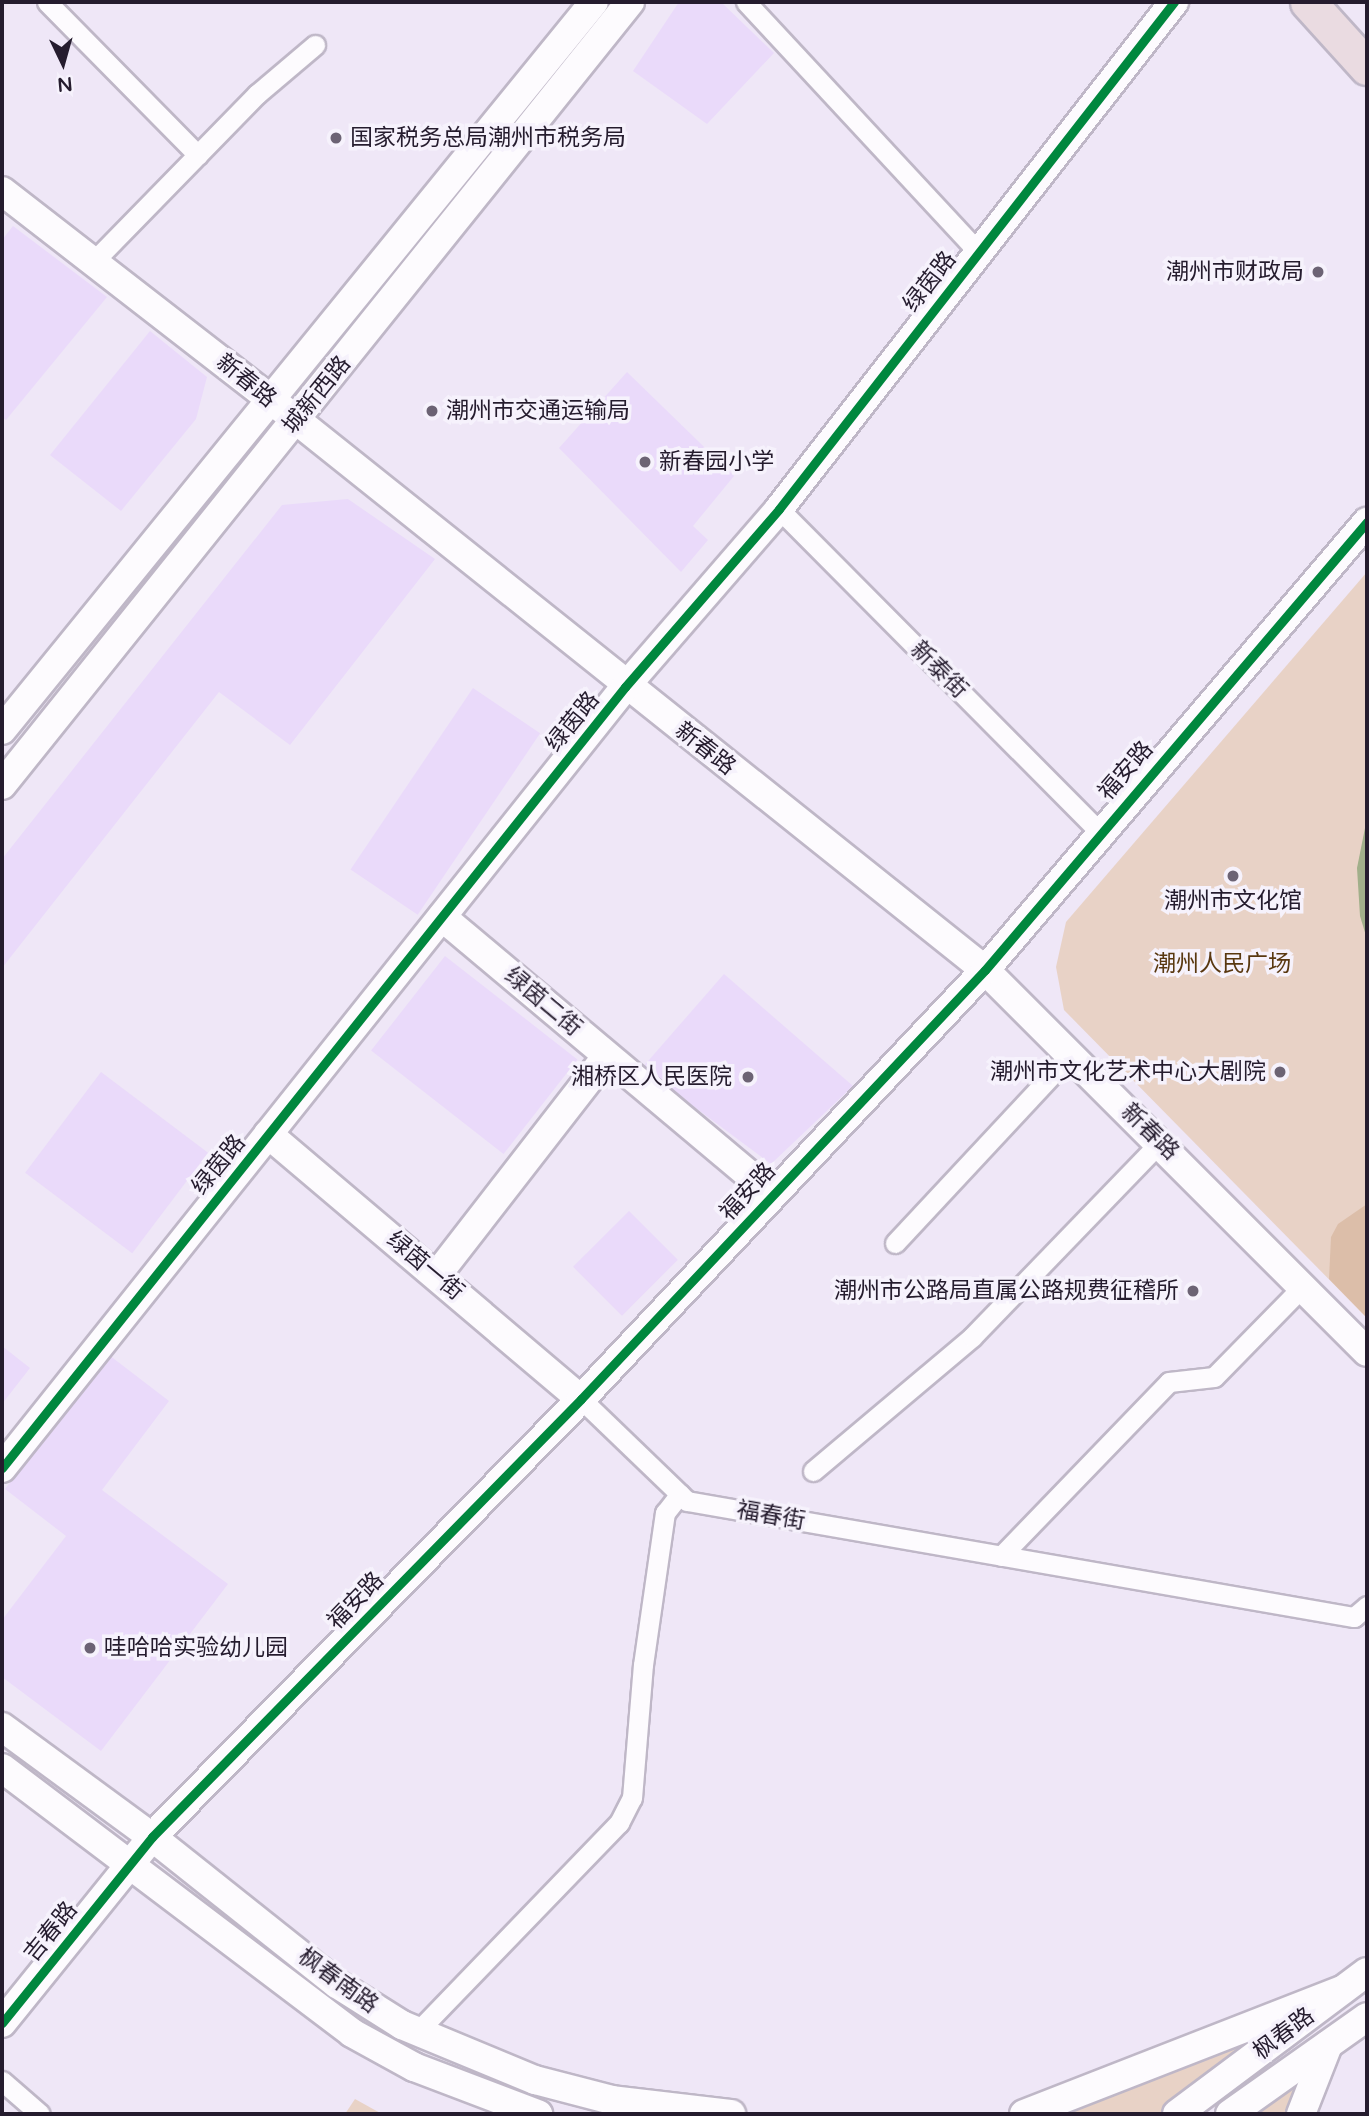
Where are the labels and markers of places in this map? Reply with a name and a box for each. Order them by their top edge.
place label: 国家税务总局潮州市税务局 [350,124,626,152]
marker: 国家税务总局潮州市税务局 [328,130,344,146]
place label: 潮州市财政局 [1166,258,1304,286]
marker: 潮州市财政局 [1310,264,1326,280]
place label: 潮州市交通运输局 [446,397,630,425]
marker: 潮州市交通运输局 [424,403,440,419]
place label: 新春园小学 [659,448,774,476]
marker: 新春园小学 [637,454,653,470]
marker: 潮州市文化馆 [1225,868,1241,884]
place label: 潮州市文化馆 [1164,887,1302,915]
place label: 潮州市文化艺术中心大剧院 [990,1058,1266,1086]
place label: 湘桥区人民医院 [571,1063,732,1091]
marker: 潮州市文化艺术中心大剧院 [1272,1064,1288,1080]
marker: 湘桥区人民医院 [738,1067,758,1087]
place label: 潮州市公路局直属公路规费征稽所 [834,1277,1179,1305]
marker: 潮州市公路局直属公路规费征稽所 [1185,1283,1201,1299]
place label: 哇哈哈实验幼儿园 [104,1634,288,1662]
marker: 哇哈哈实验幼儿园 [82,1640,98,1656]

